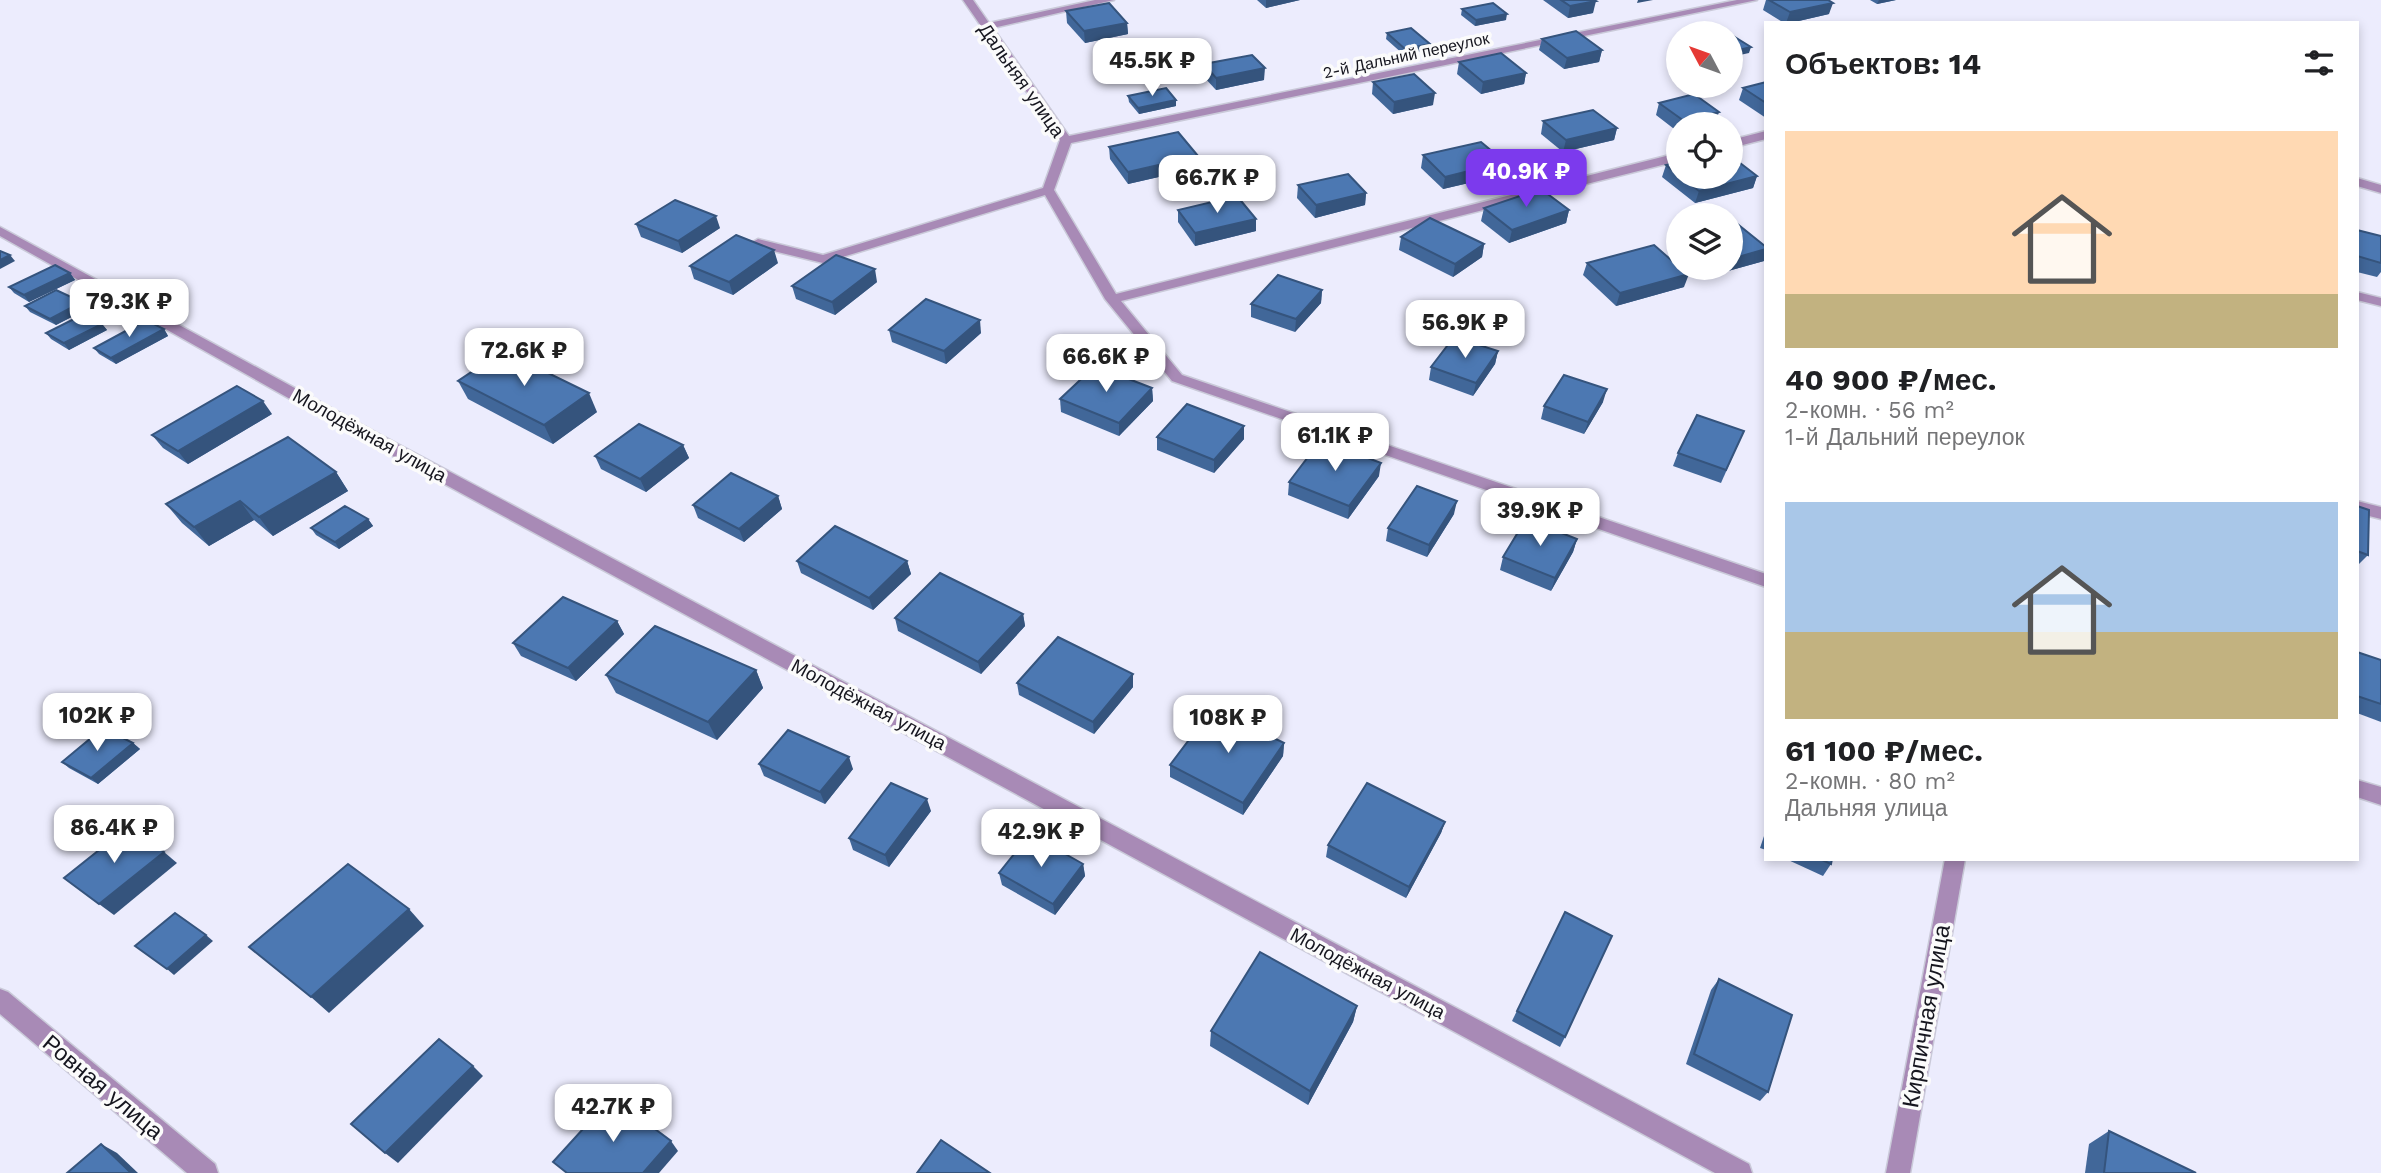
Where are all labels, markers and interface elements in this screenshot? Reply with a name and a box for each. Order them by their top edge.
street label: Дальняя улица [974,19,1070,142]
north arrow [1666,21,1743,98]
map controls [1666,21,1743,280]
street label: 2-й Дальний переулок [1321,28,1492,82]
pin: 45.5K ₽ [1087,38,1217,98]
icon: filters [2300,44,2338,82]
text: Объектов: 14 [1785,46,1981,81]
text: 45.5K ₽ [1109,47,1195,74]
button: locate [1666,112,1743,189]
pin: 40.9K ₽ [1461,150,1591,209]
pin: 66.7K ₽ [1152,156,1282,215]
text: 40.9K ₽ [1482,158,1570,185]
text: 66.7K ₽ [1175,164,1259,191]
icon: home [1999,176,2125,302]
button: layers [1666,203,1743,280]
pin: 79.3K ₽ [64,280,194,339]
text: 79.3K ₽ [86,288,172,315]
pin: 56.9K ₽ [1400,300,1530,360]
text: 56.9K ₽ [1422,309,1508,336]
pin: 72.6K ₽ [459,328,589,388]
pin: 66.6K ₽ [1041,334,1171,394]
text: 72.6K ₽ [481,337,567,364]
text: 66.6K ₽ [1062,343,1150,370]
text: 40 900 ₽/мес. [1785,362,1997,397]
street label: Молодёжная улица [289,384,451,487]
text: 2-комн. · 56 m² [1785,397,1954,424]
pin: 61.1K ₽ [1270,414,1400,473]
text: 61.1K ₽ [1297,422,1373,449]
text: 1-й Дальний переулок [1785,424,2025,451]
pin: 39.9K ₽ [1475,489,1605,548]
text: 39.9K ₽ [1497,497,1583,524]
icon: home [1999,547,2125,673]
street label: Молодёжная улица [787,654,951,755]
pin: 102K ₽ [40,694,154,753]
pin: 108K ₽ [1171,696,1285,755]
text: 102K ₽ [59,702,135,729]
text: 108K ₽ [1189,704,1267,731]
text: 61 100 ₽/мес. [1785,733,1983,768]
text: 2-комн. · 80 m² [1785,768,1955,795]
text: Дальняя улица [1785,795,1947,822]
pin: 86.4K ₽ [49,806,179,865]
pin: 42.9K ₽ [976,810,1106,869]
text: 86.4K ₽ [70,814,158,841]
text: 42.9K ₽ [997,818,1085,845]
street label: Кирпичная улица [1897,922,1956,1110]
street label: Молодёжная улица [1286,923,1450,1024]
street label: Ровная улица [37,1029,168,1146]
pin: 42.7K ₽ [548,1084,678,1144]
text: 42.7K ₽ [571,1093,655,1120]

